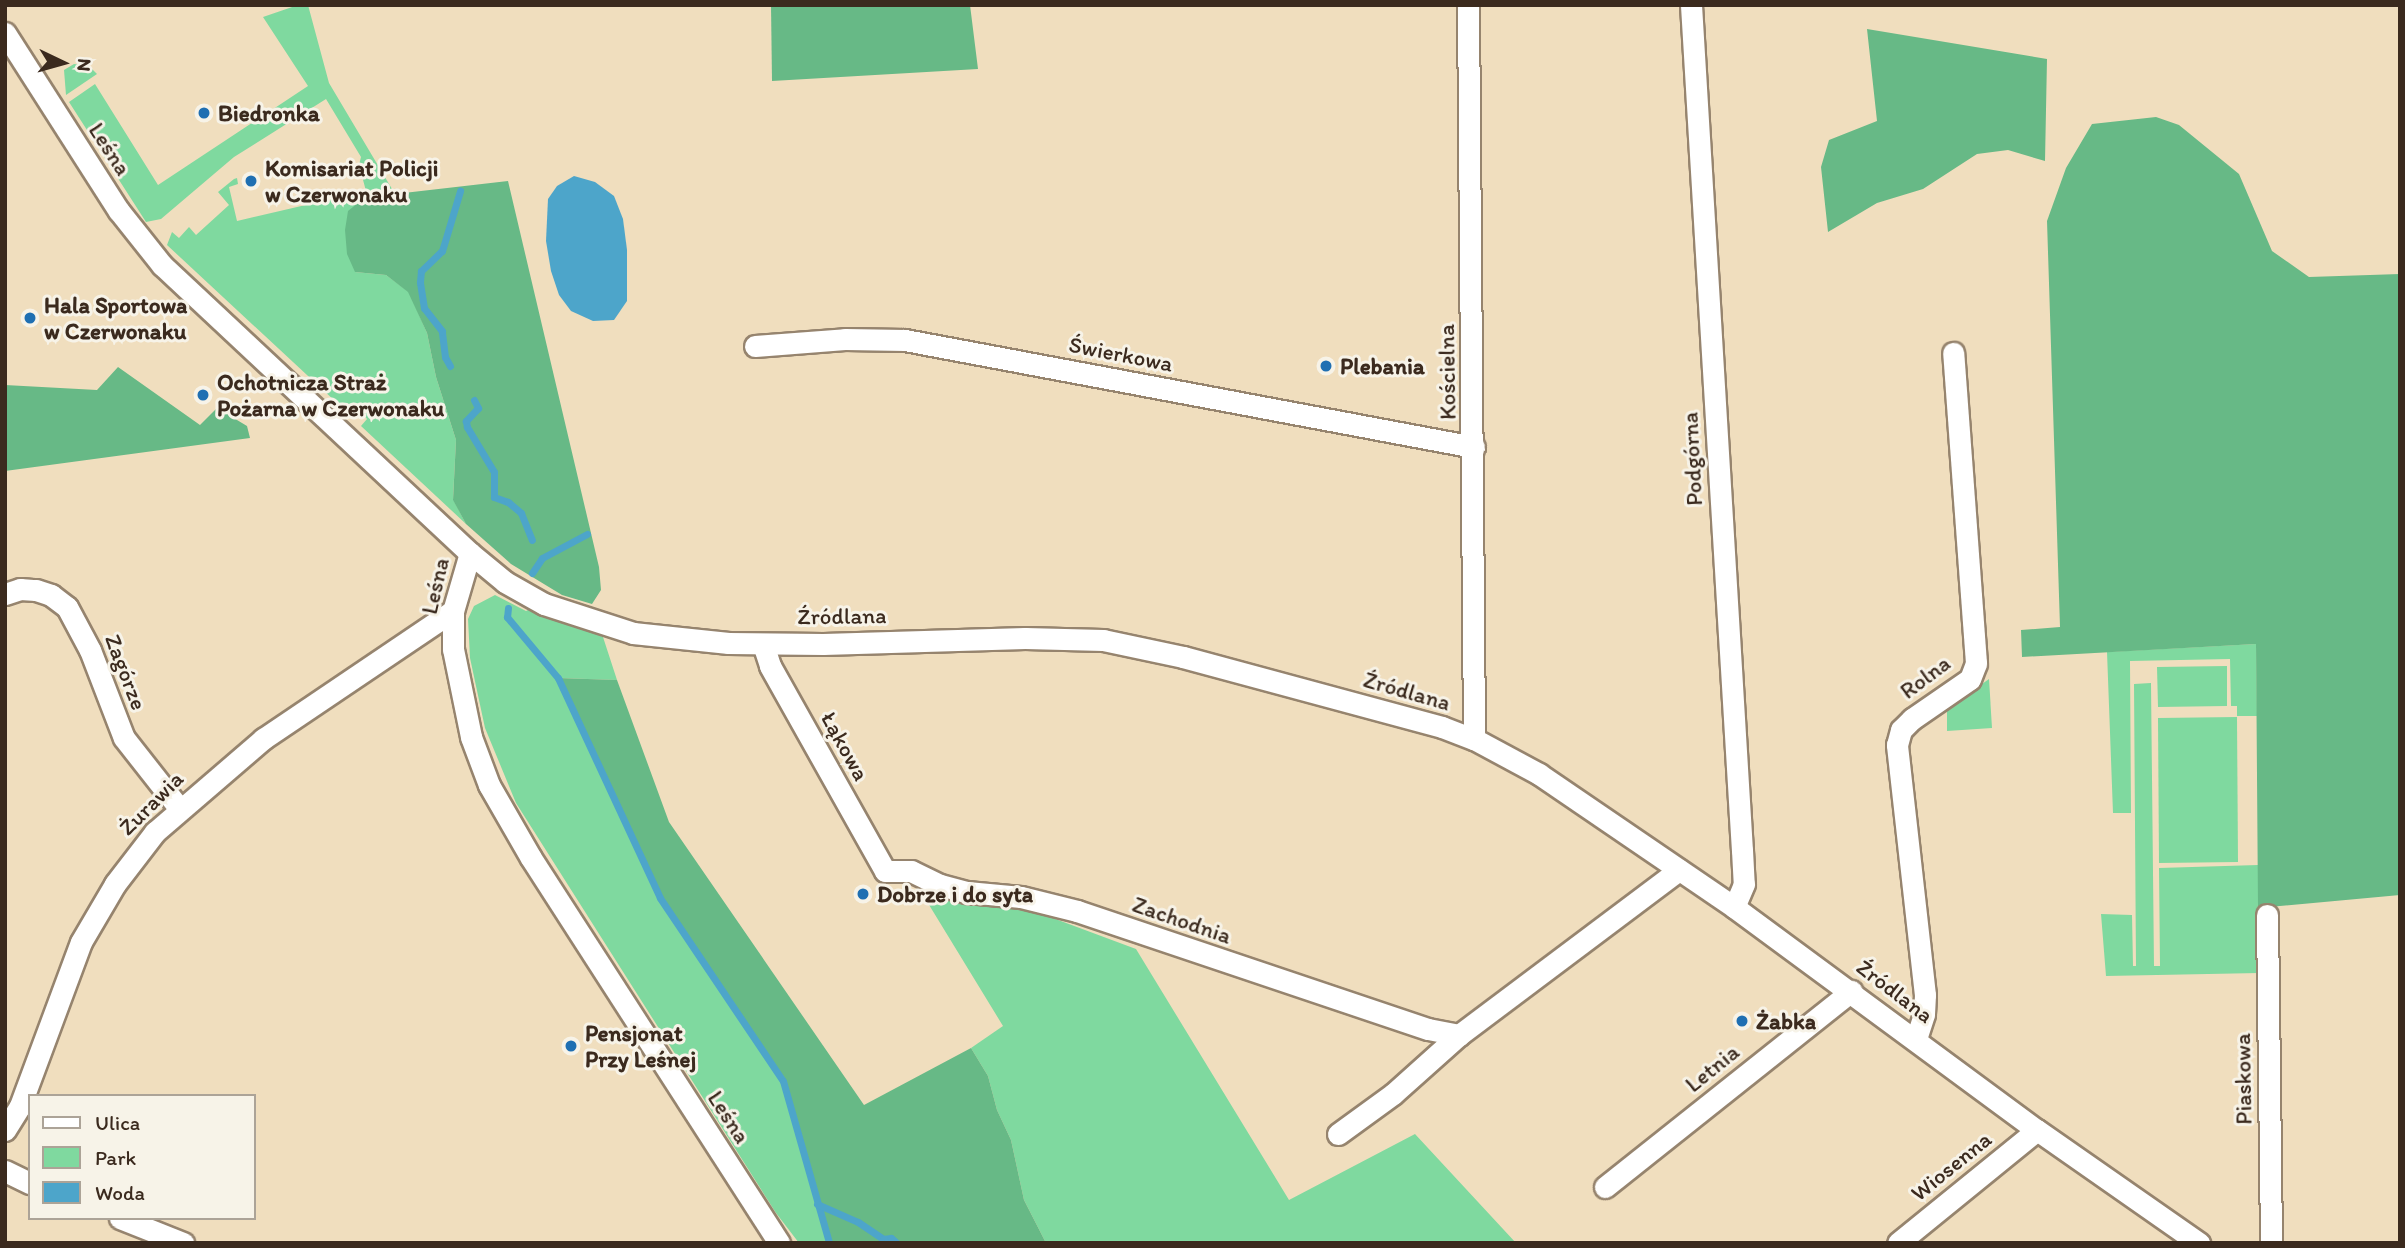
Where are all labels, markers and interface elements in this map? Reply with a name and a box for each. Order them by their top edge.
north arrow [28,28,98,98]
text: N [72,57,96,72]
place label: Biedronka [218,99,320,127]
marker: Biedronka [196,105,212,121]
street label: Leśna [83,118,137,180]
place label: Komisariat Policji w Czerwonaku [265,154,437,208]
marker: Komisariat Policji w Czerwonaku [243,173,259,189]
place label: Hala Sportowa w Czerwonaku [44,291,188,345]
marker: Hala Sportowa w Czerwonaku [22,310,38,326]
street label: Kościelna [1432,324,1462,420]
street label: Świerkowa [1067,330,1175,378]
place label: Plebania [1340,352,1425,380]
marker: Plebania [1318,358,1334,374]
place label: Ochotnicza Straż Pożarna w Czerwonaku [217,368,444,422]
marker: Ochotnicza Straż Pożarna w Czerwonaku [195,387,211,403]
street label: Podgórna [1676,411,1708,507]
street label: Leśna [415,555,455,617]
street label: Źródlana [797,601,887,631]
street label: Zagórze [99,630,153,714]
street label: Rolna [1894,649,1956,705]
street label: Źródlana [1360,665,1454,717]
street label: Łąkowa [815,707,875,785]
street label: Żurawia [113,765,189,841]
place label: Dobrze i do syta [877,880,1034,908]
marker: Dobrze i do syta [855,886,871,902]
street label: Zachodnia [1129,890,1235,950]
street label: Źródlana [1851,953,1939,1029]
place label: Żabka [1756,1007,1816,1035]
marker: Żabka [1734,1013,1750,1029]
place label: Pensjonat Przy Leśnej [585,1019,696,1073]
street label: Piaskowa [2228,1033,2258,1125]
marker: Pensjonat Przy Leśnej [563,1038,579,1054]
street label: Letnia [1679,1038,1745,1098]
street label: Leśna [702,1086,756,1148]
legend [28,1094,256,1220]
text: Ulica [95,1110,140,1135]
street label: Wiosenna [1905,1125,1997,1207]
text: Park [95,1145,136,1170]
text: Woda [95,1180,145,1205]

